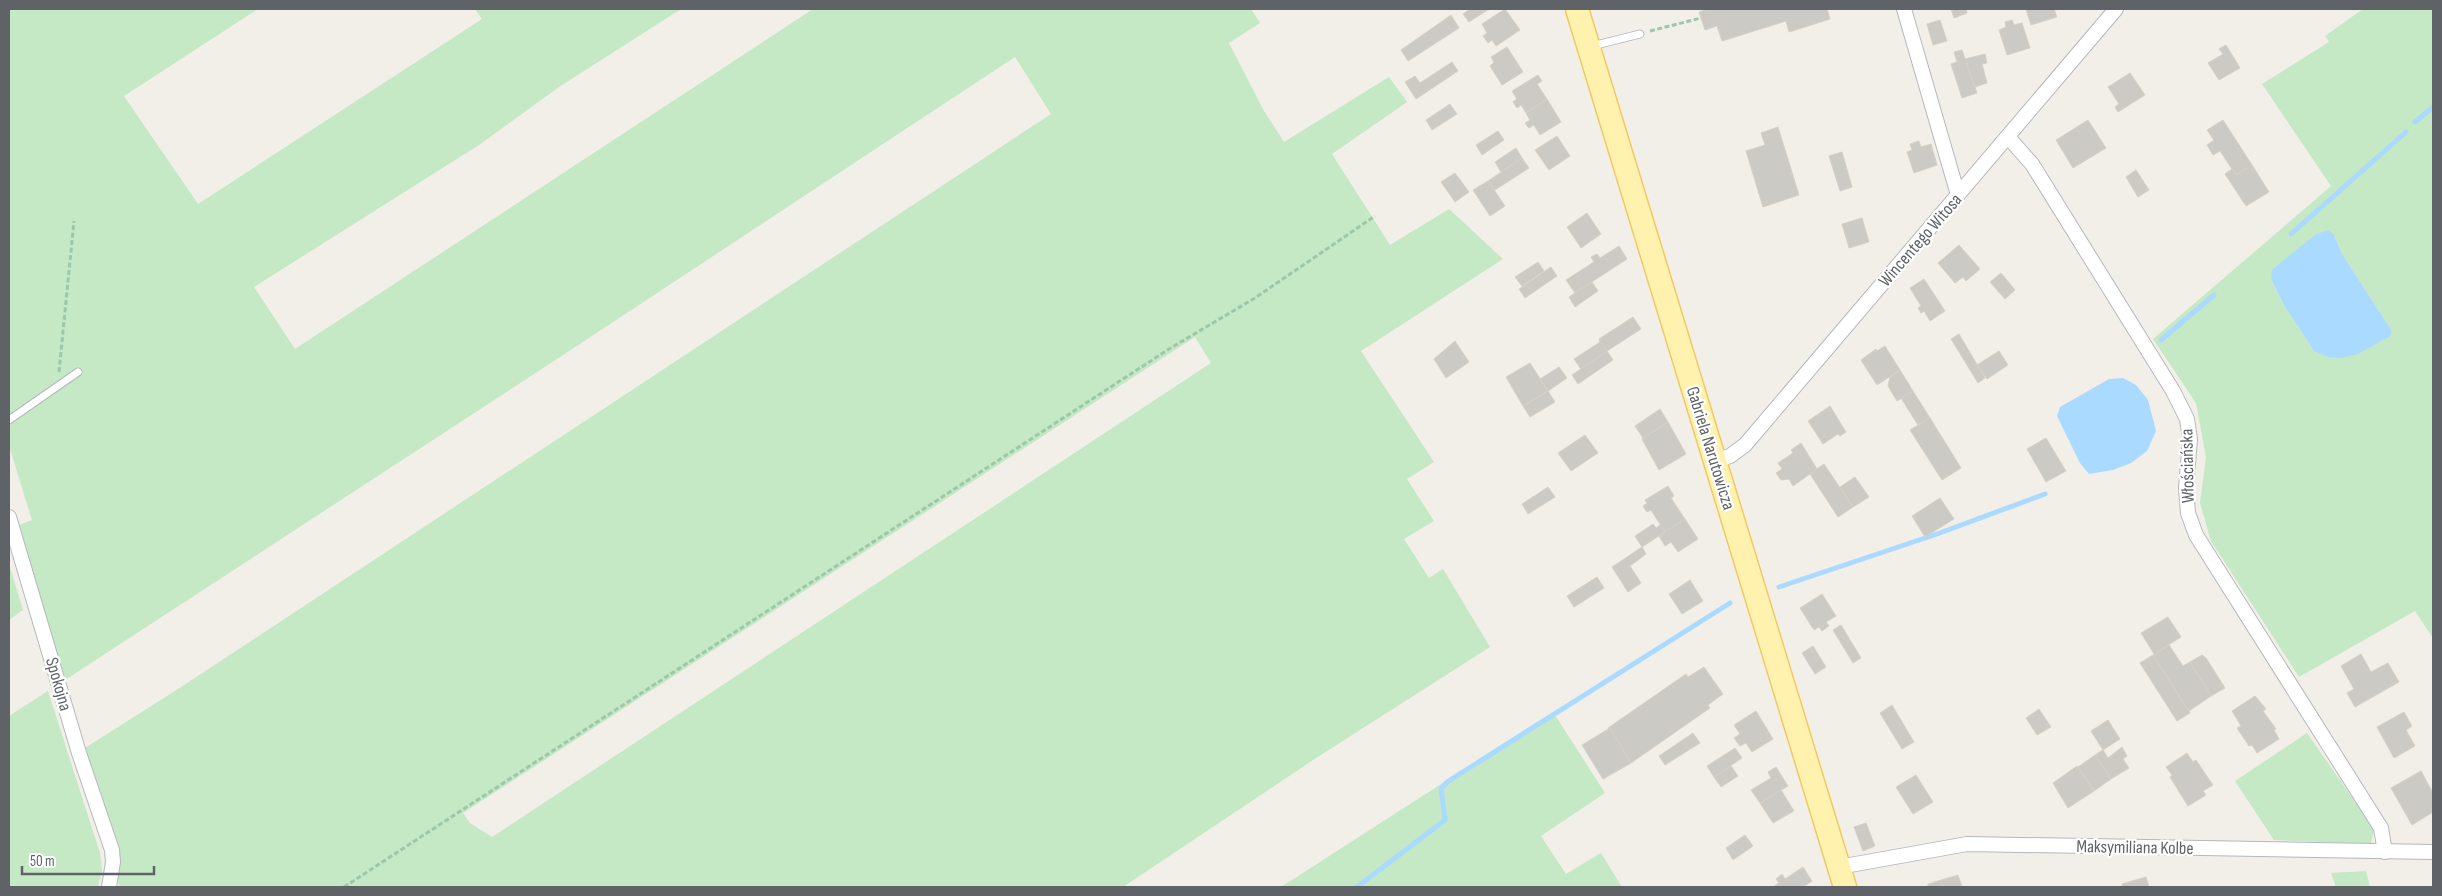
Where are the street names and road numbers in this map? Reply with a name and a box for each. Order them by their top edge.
street label: Wincentego Witosa [1874,190,1966,291]
street label: Gabriela Narutowicza [1682,384,1739,512]
street label: Włościańska [2176,429,2199,503]
street label: Spokojna [41,655,76,713]
street label: Maksymiliana Kolbe [2076,836,2194,859]

